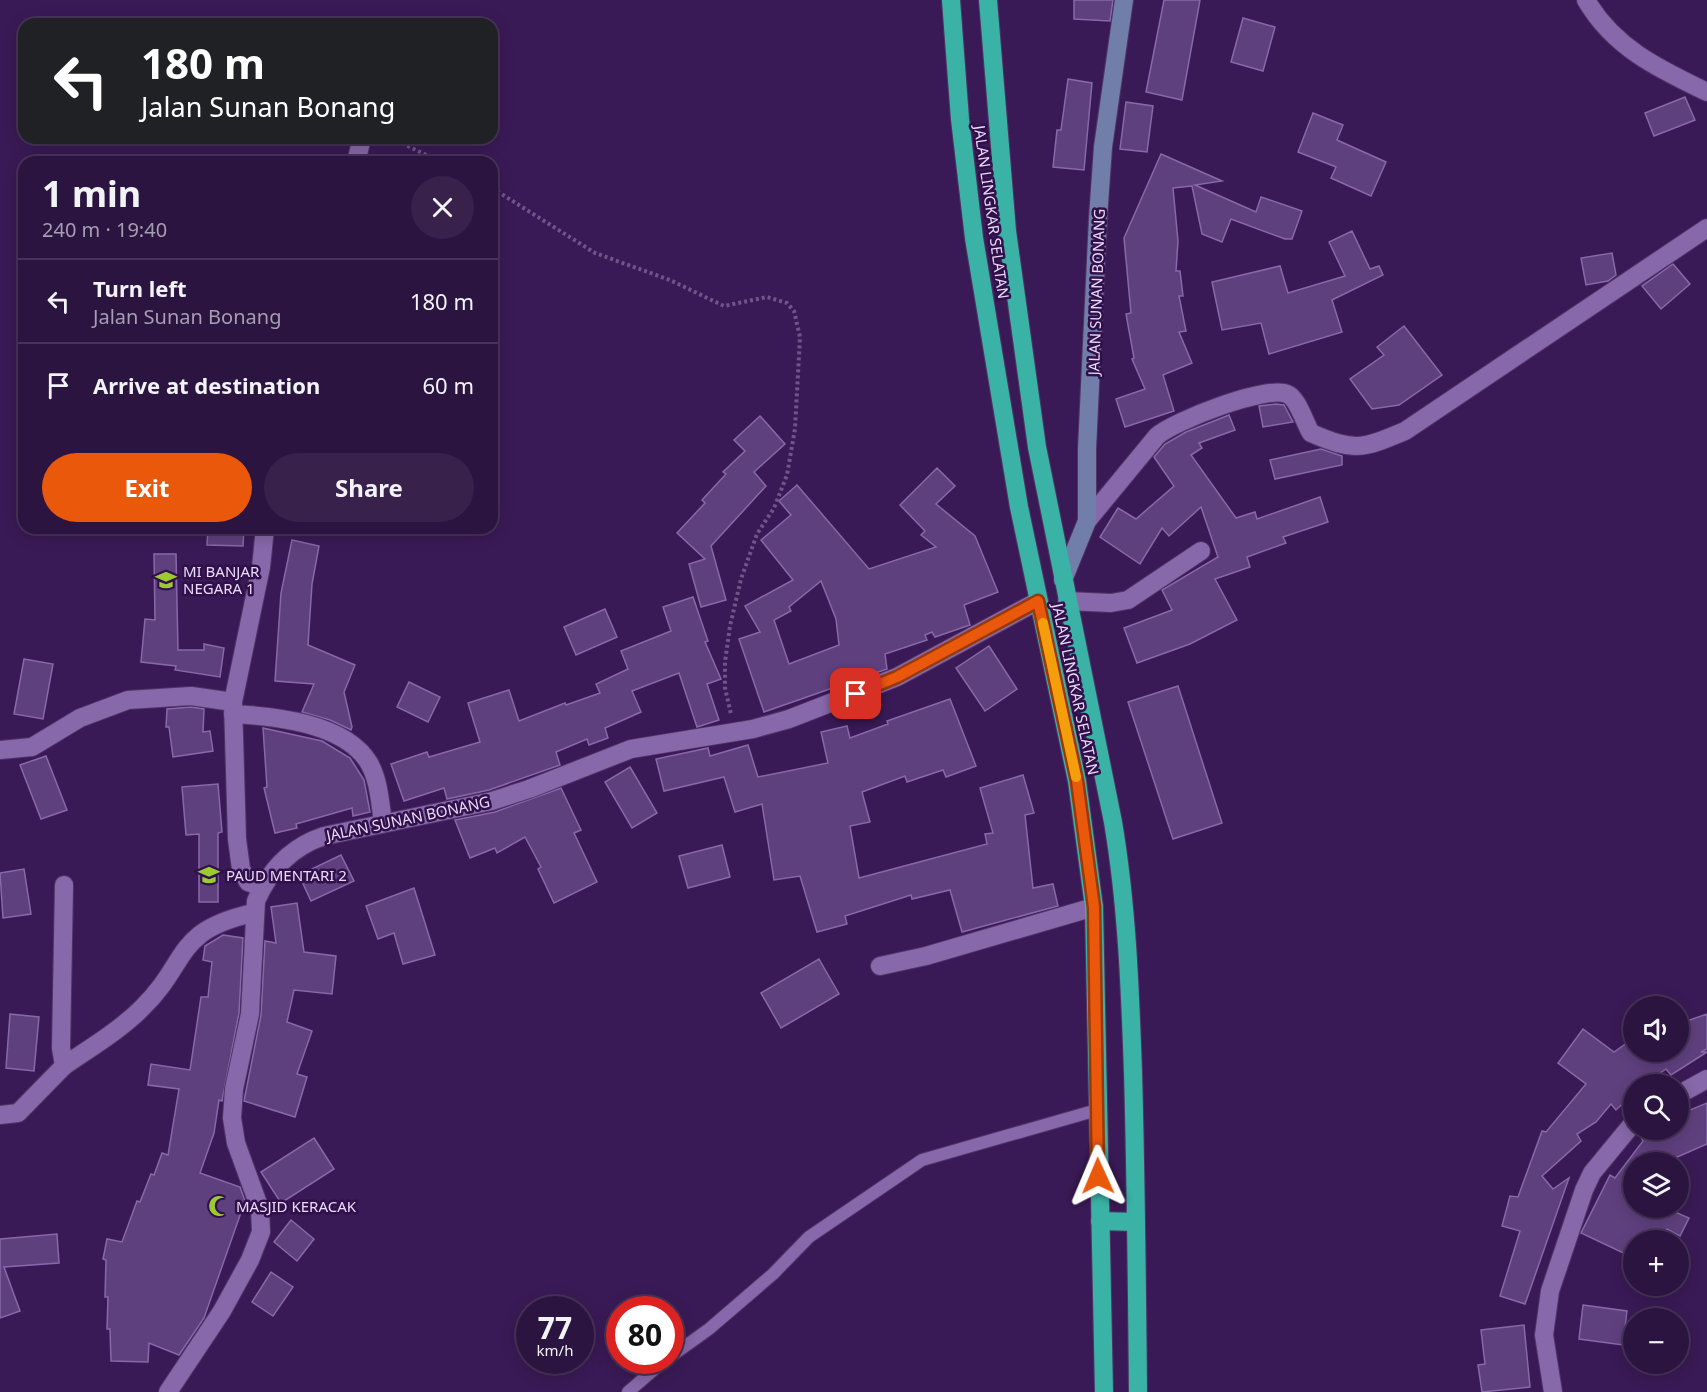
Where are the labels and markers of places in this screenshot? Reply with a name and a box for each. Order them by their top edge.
place label: MI BANJAR NEGARA 1 [183,561,260,598]
school or university icon: MI BANJAR NEGARA 1 [154,568,178,592]
pin [830,668,881,719]
school or university icon: PAUD MENTARI 2 [197,863,221,887]
place label: PAUD MENTARI 2 [226,865,347,885]
mosque icon: MASJID KERACAK [207,1194,231,1218]
place label: MASJID KERACAK [236,1196,357,1216]

